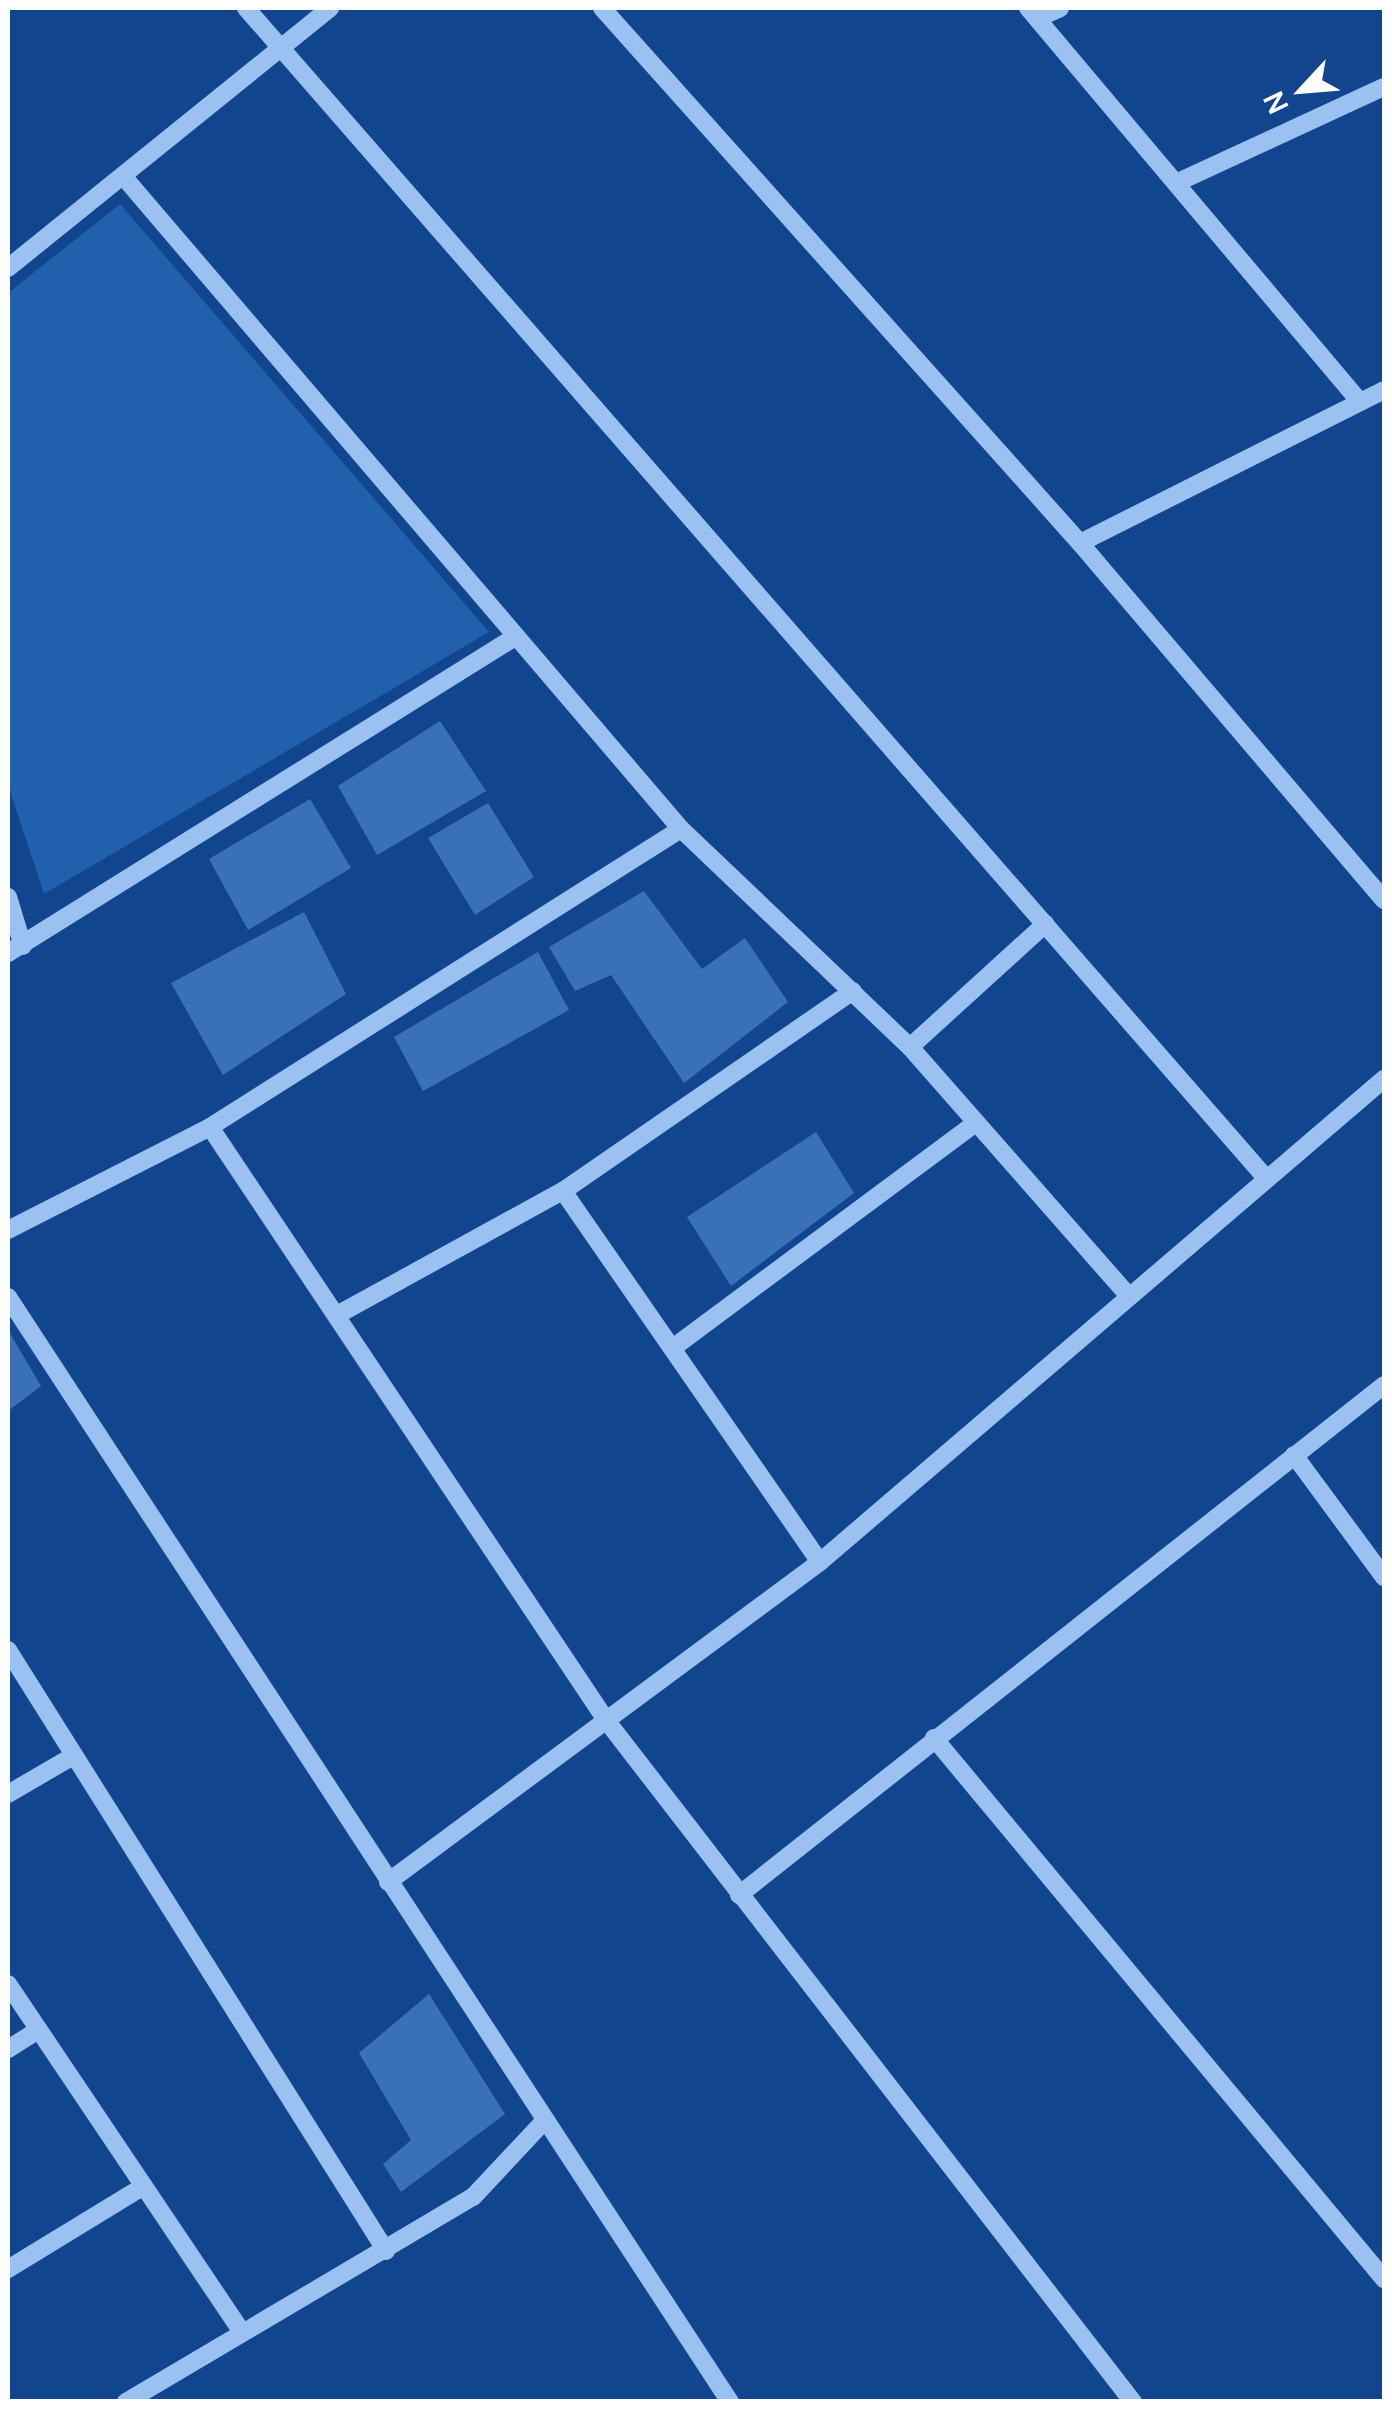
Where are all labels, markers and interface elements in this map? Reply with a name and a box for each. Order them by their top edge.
north arrow [1252,40,1352,140]
text: N [1254,86,1297,121]

